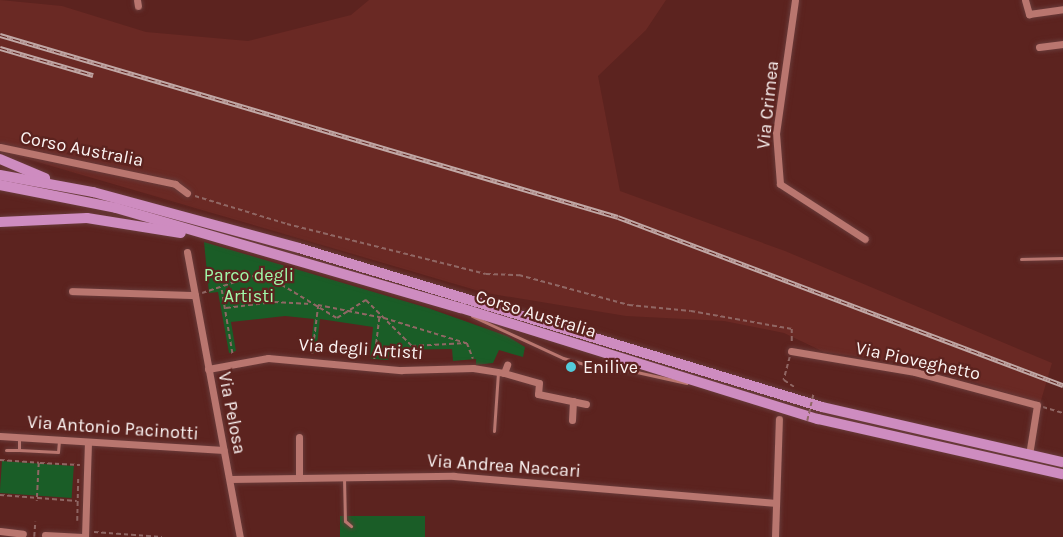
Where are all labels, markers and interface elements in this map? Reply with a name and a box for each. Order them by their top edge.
street label: Via Crimea [753,60,783,150]
street label: Corso Australia [19,126,145,172]
park label: Parco degli Artisti [204,265,294,308]
street label: Corso Australia [473,285,599,343]
street label: Via degli Artisti [298,334,424,364]
street label: Via Pioveghetto [854,337,982,385]
place label: Enilive [583,356,638,378]
marker: Enilive [564,360,578,374]
street label: Via Pelosa [213,370,251,456]
street label: Via Antonio Pacinotti [26,411,200,445]
street label: Via Andrea Naccari [426,450,582,482]

